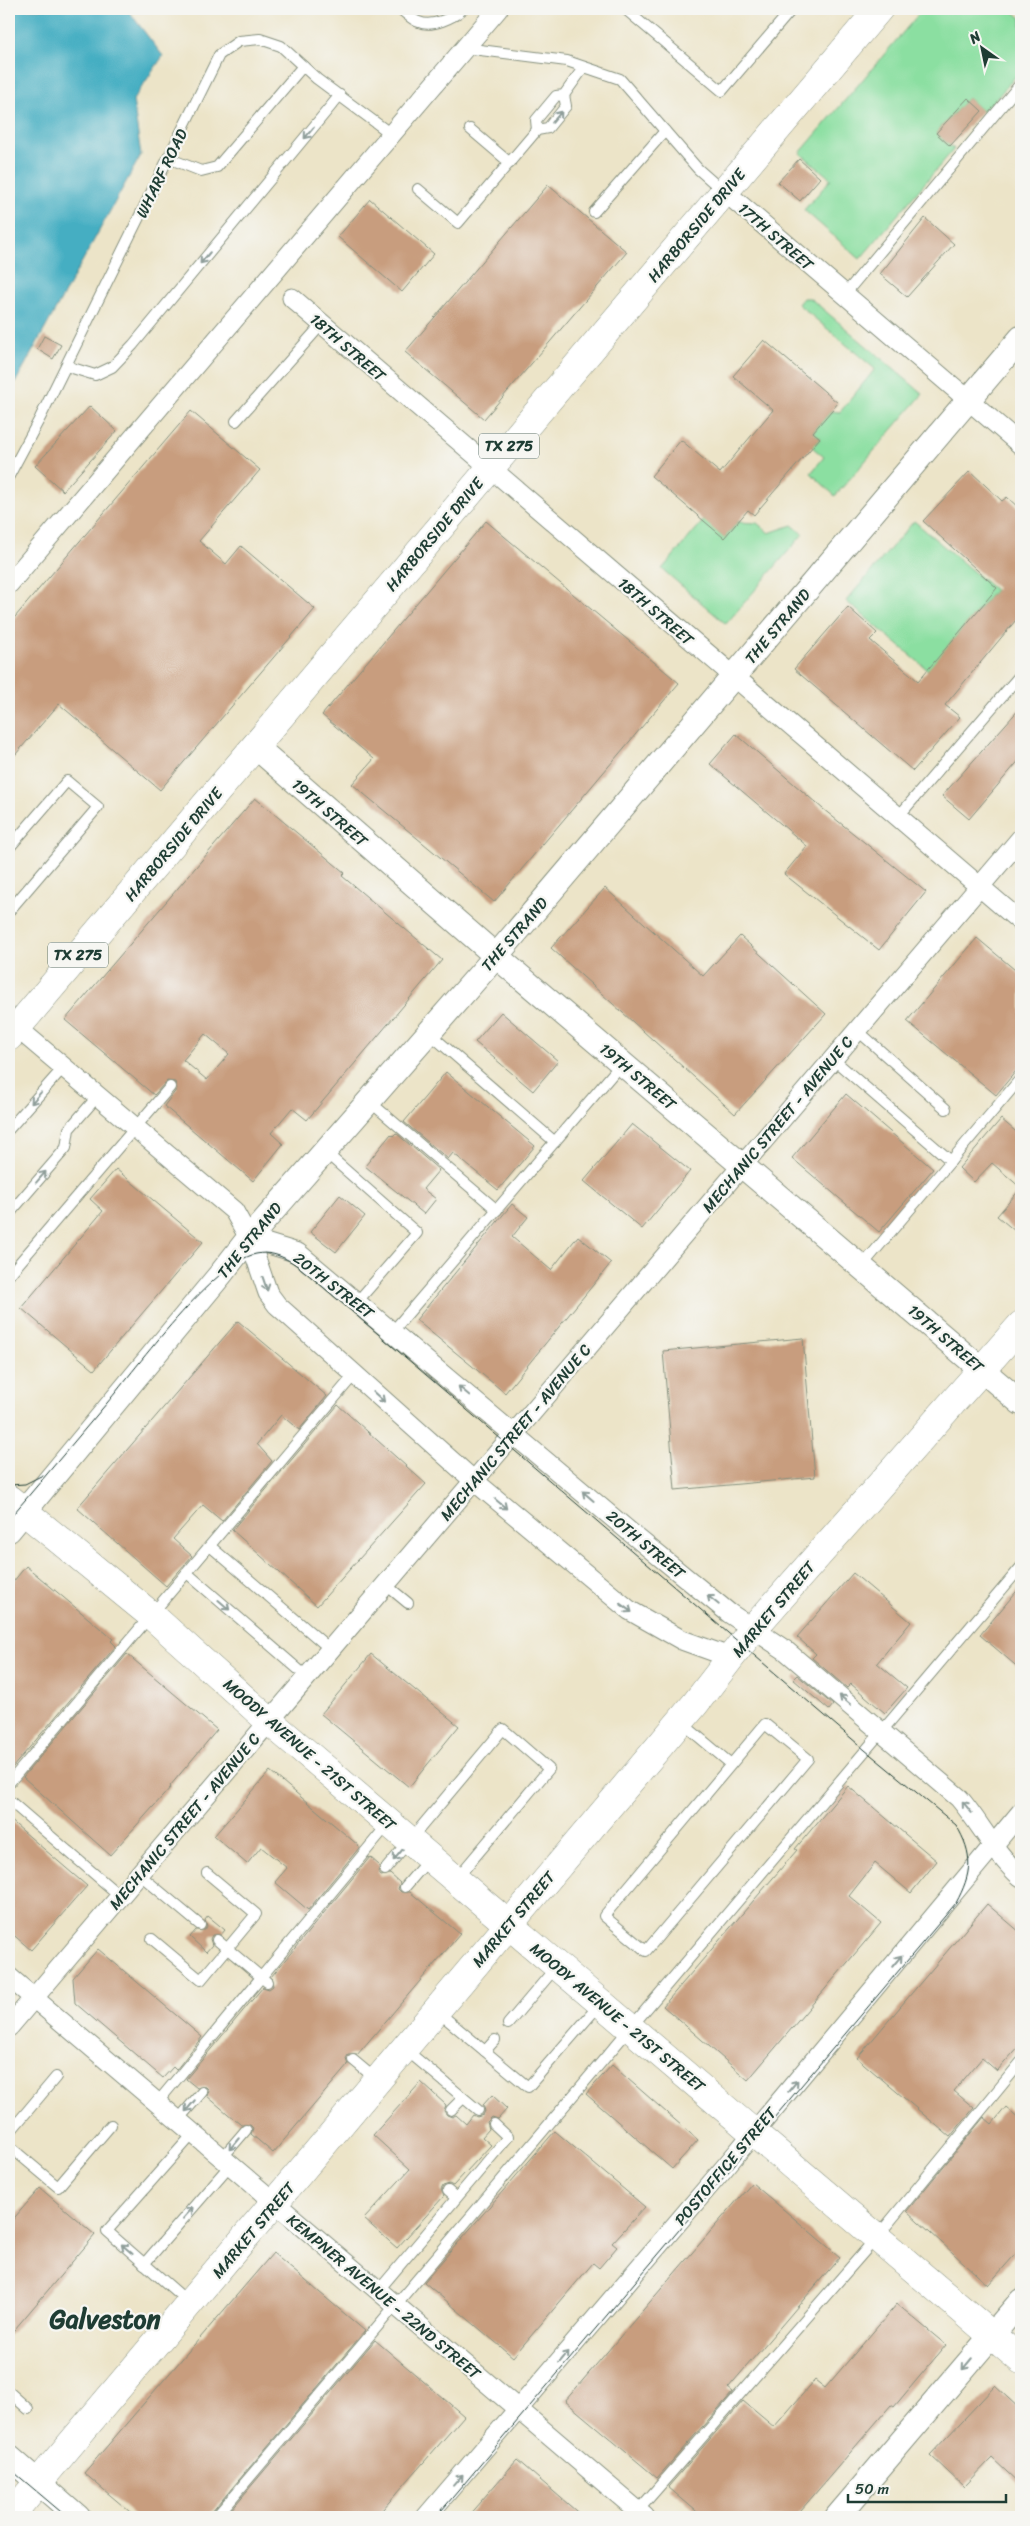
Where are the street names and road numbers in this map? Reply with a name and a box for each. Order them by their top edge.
street label: WHARF ROAD [127,123,196,223]
street label: HARBORSIDE DRIVE [640,161,754,289]
street label: 17TH STREET [731,195,821,279]
street label: 18TH STREET [303,306,393,390]
road number: TX 275 [479,434,539,458]
street label: HARBORSIDE DRIVE [378,470,492,598]
street label: 18TH STREET [611,570,701,654]
street label: THE STRAND [737,582,818,671]
street label: 19TH STREET [285,771,375,855]
street label: HARBORSIDE DRIVE [117,780,231,908]
street label: THE STRAND [473,890,556,978]
road number: TX 275 [48,942,108,968]
street label: MECHANIC STREET - AVENUE C [694,1029,861,1220]
street label: 19TH STREET [592,1035,684,1118]
street label: THE STRAND [209,1195,290,1285]
street label: 20TH STREET [287,1244,382,1327]
street label: 19TH STREET [901,1297,991,1381]
street label: MECHANIC STREET - AVENUE C [432,1337,599,1528]
street label: 20TH STREET [599,1502,693,1587]
street label: MARKET STREET [724,1553,824,1664]
street label: MOODY AVENUE - 21ST STREET [216,1671,404,1839]
street label: MECHANIC STREET - AVENUE C [101,1726,268,1917]
street label: MARKET STREET [464,1863,564,1974]
street label: MOODY AVENUE - 21ST STREET [523,1935,713,2101]
street label: POSTOFFICE STREET [667,2099,785,2232]
street label: MARKET STREET [204,2174,304,2285]
street label: KEMPNER AVENUE - 22ND STREET [280,2206,488,2387]

